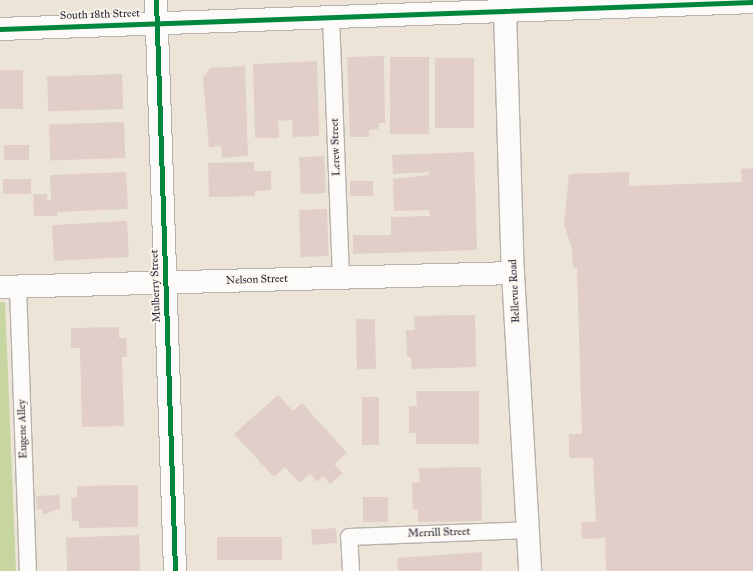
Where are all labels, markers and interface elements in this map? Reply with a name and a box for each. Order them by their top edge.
street label: South 18th Street [60,7,140,23]
street label: Lerew Street [328,118,344,176]
street label: Mulberry Street [148,249,164,323]
street label: Bellevue Road [507,259,523,323]
street label: Nelson Street [226,272,288,288]
street label: Eugene Alley [15,399,31,459]
street label: Merrill Street [407,525,471,541]

